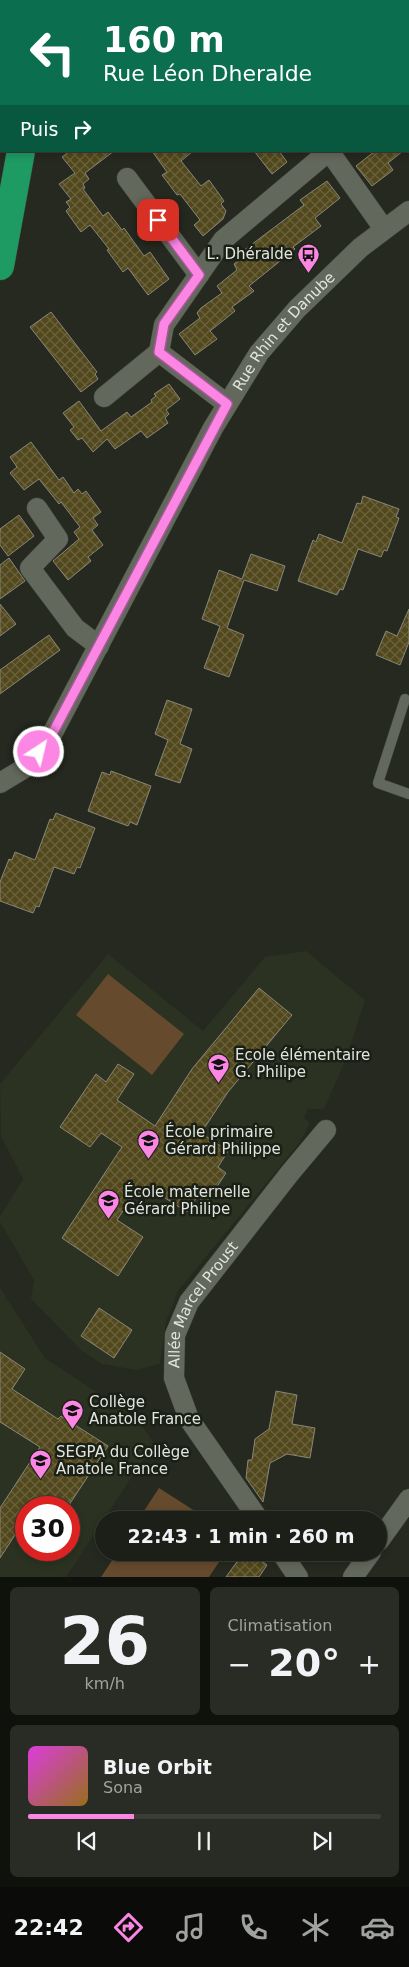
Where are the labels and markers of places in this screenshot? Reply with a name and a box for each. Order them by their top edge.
pin [137,199,179,241]
bus stop icon: L. Dhéralde [297,242,321,273]
place label: L. Dhéralde [207,245,293,263]
place label: Ecole élémentaire G. Philipe [235,1046,370,1081]
school or university icon: Ecole élémentaire G. Philipe [207,1052,231,1083]
place label: École primaire Gérard Philippe [165,1122,281,1158]
school or university icon: École primaire Gérard Philippe [137,1129,161,1160]
place label: École maternelle Gérard Philipe [124,1182,250,1218]
school or university icon: École maternelle Gérard Philipe [96,1189,120,1220]
place label: Collège Anatole France [89,1393,201,1428]
school or university icon: Collège Anatole France [61,1399,85,1430]
place label: SEGPA du Collège Anatole France [56,1443,190,1478]
school or university icon: SEGPA du Collège Anatole France [28,1449,52,1480]

